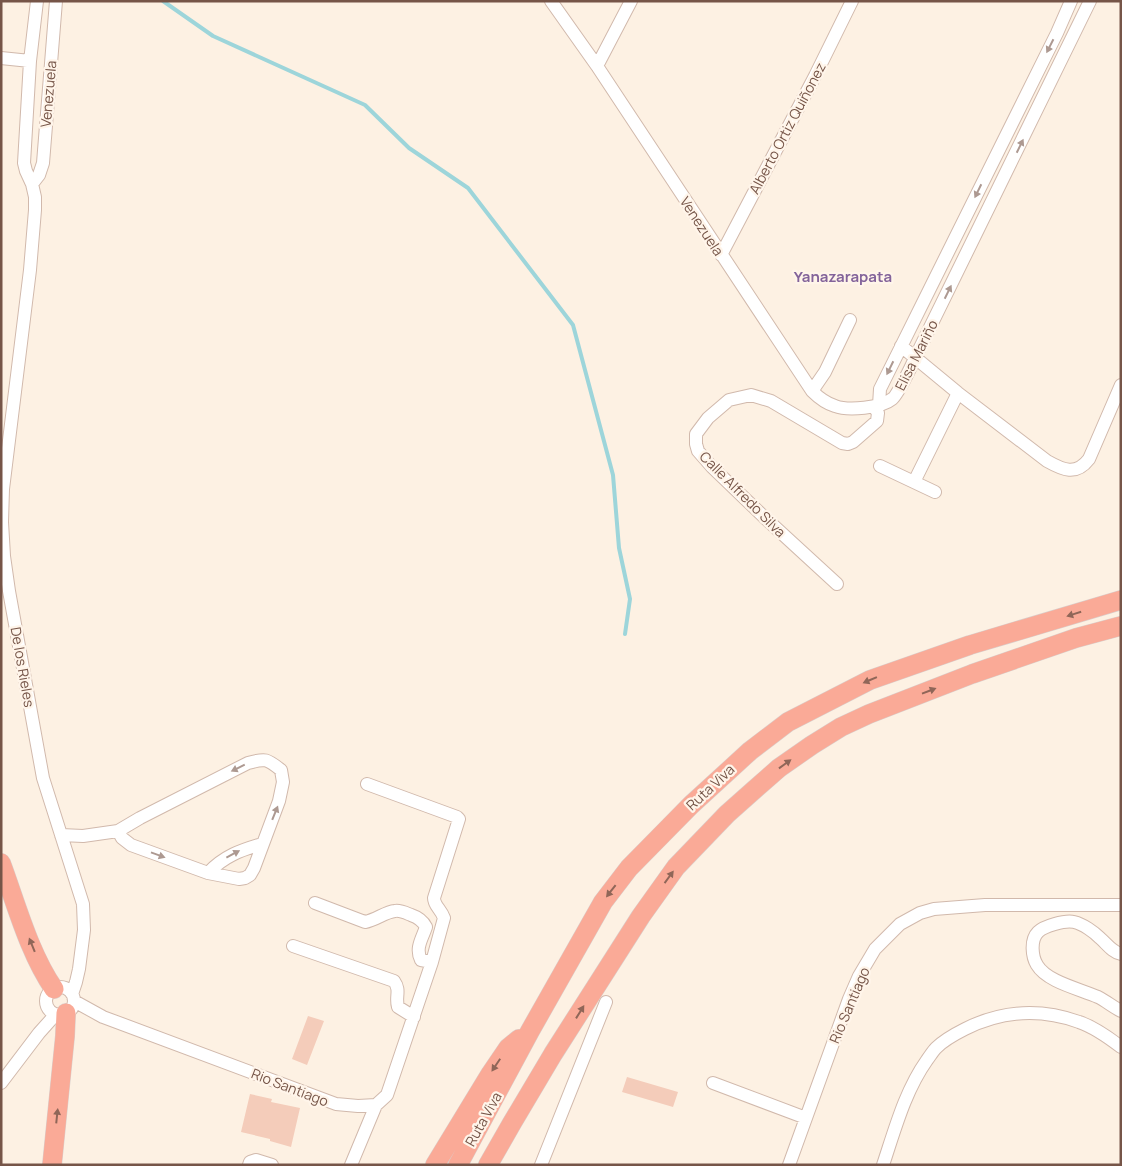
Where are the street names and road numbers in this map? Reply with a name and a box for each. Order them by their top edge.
street label: Alberto Ortiz Quiñonez [744,59,830,197]
street label: Venezuela [36,60,60,128]
street label: Venezuela [676,193,728,259]
street label: Elisa Mariño [890,316,942,394]
street label: Calle Alfredo Silva [696,447,790,541]
street label: De los Rieles [7,625,39,709]
street label: Ruta Viva [682,760,738,814]
street label: Rio Santiago [824,964,874,1046]
street label: Rio Santiago [249,1064,331,1110]
street label: Ruta Viva [460,1088,506,1150]

